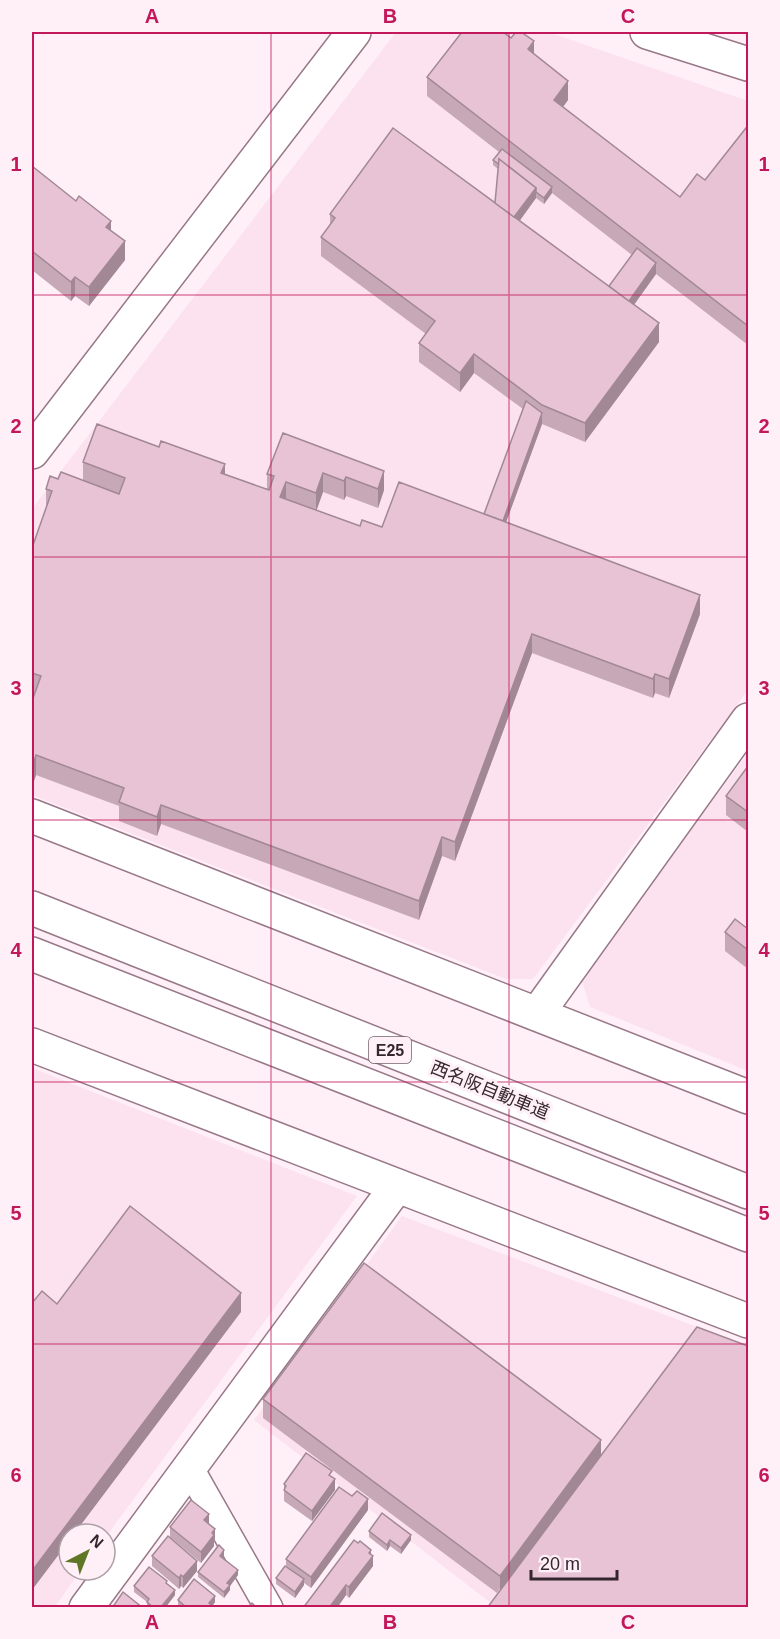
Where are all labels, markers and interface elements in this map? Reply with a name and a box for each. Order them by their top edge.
text: A [145,5,159,27]
text: B [383,5,397,27]
text: C [621,5,635,27]
text: 1 [10,153,22,175]
text: 1 [758,153,770,175]
text: 2 [10,415,22,437]
text: 2 [758,415,770,437]
text: 3 [10,677,22,699]
text: 3 [758,677,770,699]
text: 4 [10,939,22,961]
text: 4 [758,939,770,961]
road number: E25 [369,1037,411,1063]
street label: 西名阪自動車道 [428,1057,552,1123]
text: 5 [10,1202,22,1224]
text: 5 [758,1202,770,1224]
text: 6 [10,1464,22,1486]
text: 6 [758,1464,770,1486]
north arrow [57,1522,117,1582]
text: N [87,1531,107,1551]
scale bar [531,1543,616,1581]
text: 20 m [540,1554,580,1574]
text: A [145,1611,159,1633]
text: B [383,1611,397,1633]
text: C [621,1611,635,1633]

